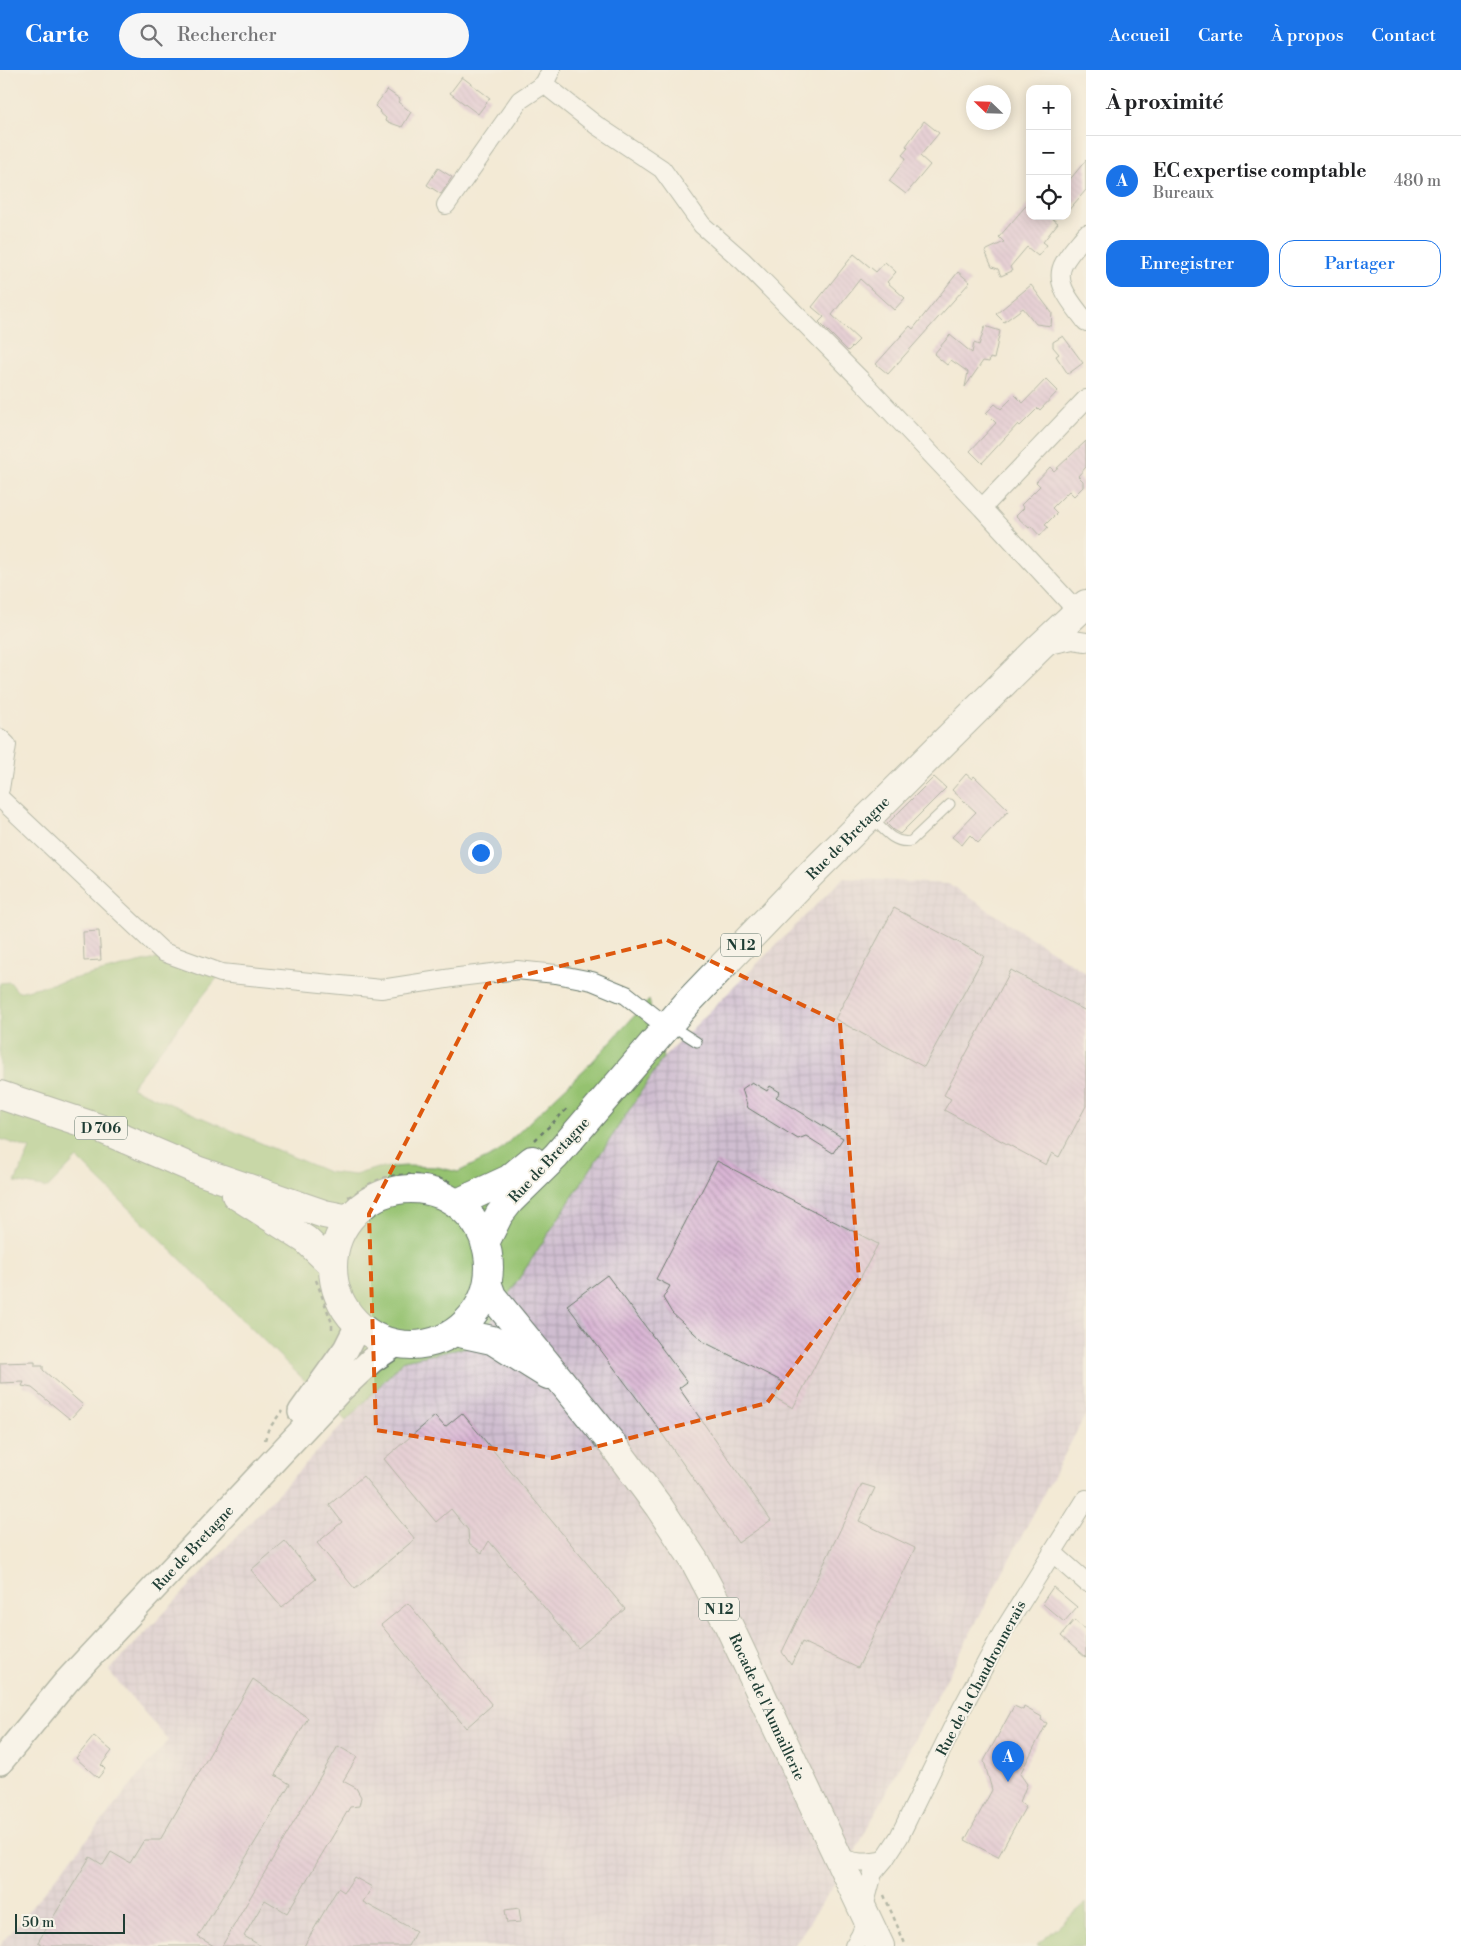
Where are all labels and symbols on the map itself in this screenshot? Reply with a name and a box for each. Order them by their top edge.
north arrow [966,85,1011,130]
street label: Rue de Bretagne [803,793,894,884]
your location [468,840,494,866]
road number: N 12 [721,934,761,956]
street label: Rue de Bretagne [505,1113,594,1207]
road number: D 706 [75,1116,127,1140]
street label: Rue de Bretagne [149,1501,238,1595]
street label: Rue de la Chaudronnerais [932,1597,1031,1759]
road number: N 12 [699,1598,739,1620]
street label: Rocade de l'Aumaillerie [724,1631,809,1784]
pin: A [992,1741,1024,1782]
scale bar [15,1911,125,1934]

